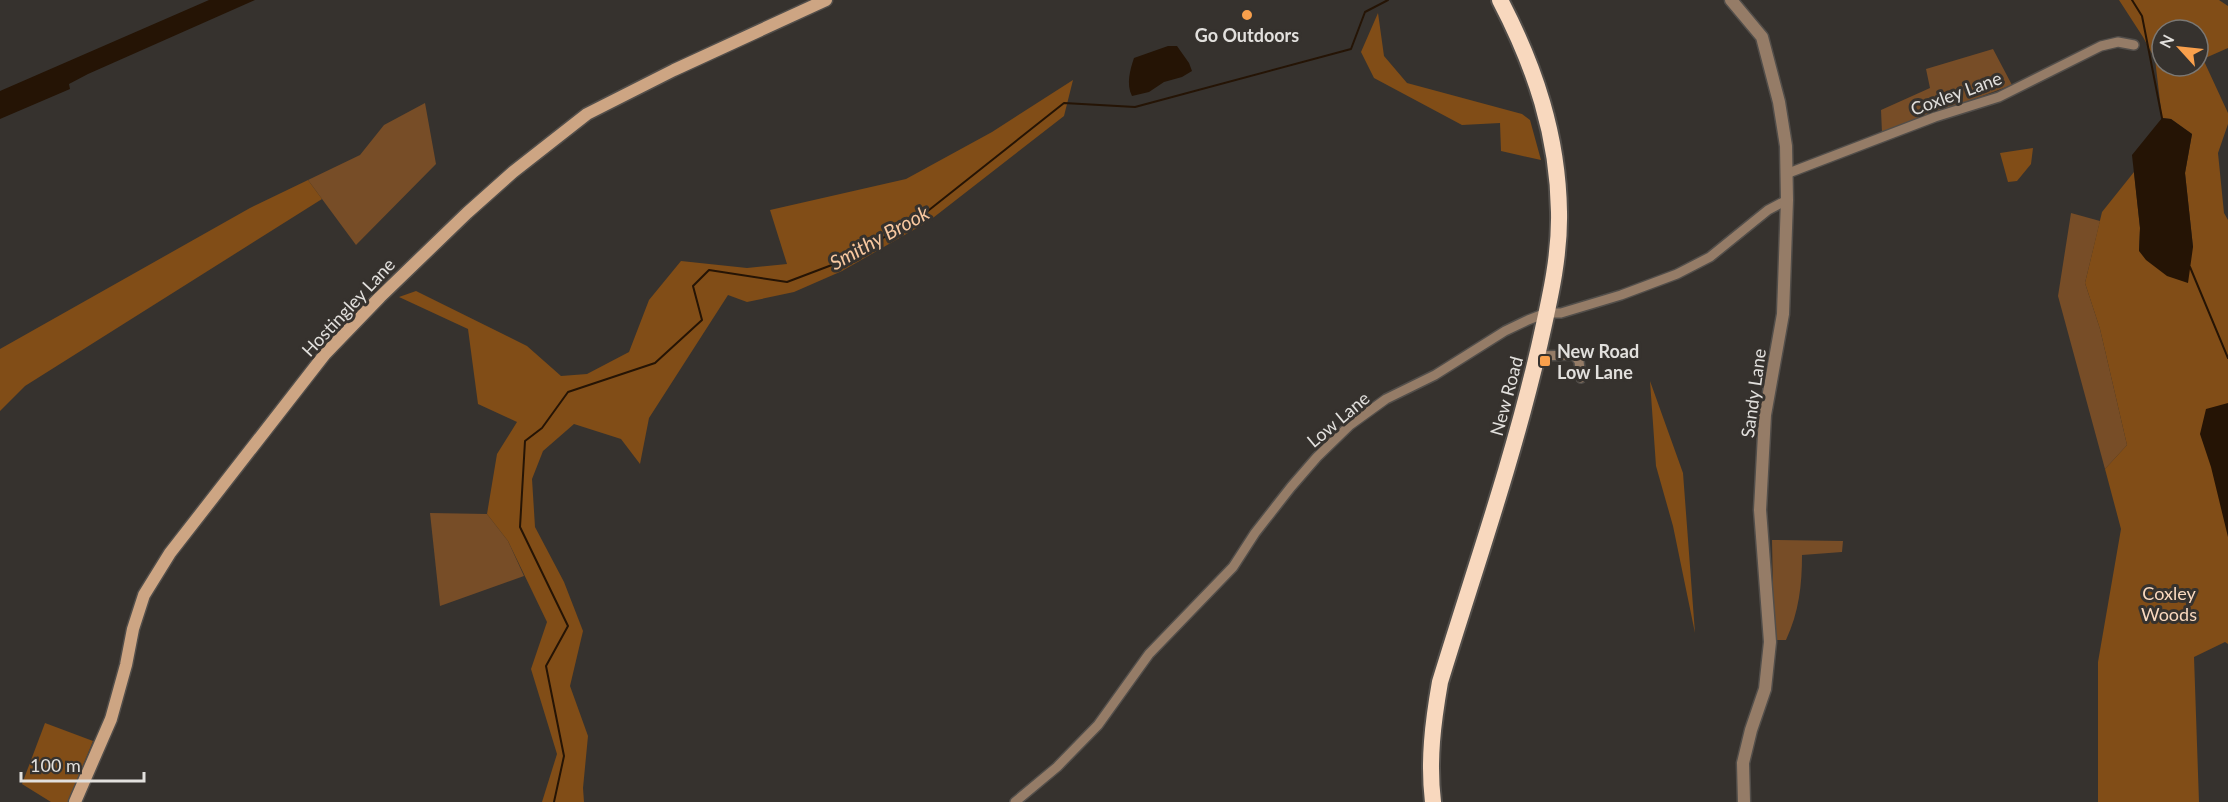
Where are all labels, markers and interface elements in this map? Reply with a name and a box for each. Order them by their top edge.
marker: Go Outdoors [1240,8,1254,22]
north arrow [2150,18,2210,78]
place label: Go Outdoors [1195,24,1299,46]
text: N [2155,31,2177,51]
street label: Coxley Lane [1907,66,2005,120]
water label: Smithy Brook [825,200,933,274]
street label: Hostingley Lane [297,253,399,361]
place label: New Road Low Lane [1557,340,1639,383]
street label: Sandy Lane [1736,347,1770,439]
street label: New Road [1485,354,1527,438]
marker: New Road Low Lane [1538,354,1552,368]
street label: Low Lane [1302,387,1374,451]
park label: Coxley Woods [2141,582,2197,625]
scale bar [21,745,144,783]
text: 100 m [30,754,81,776]

